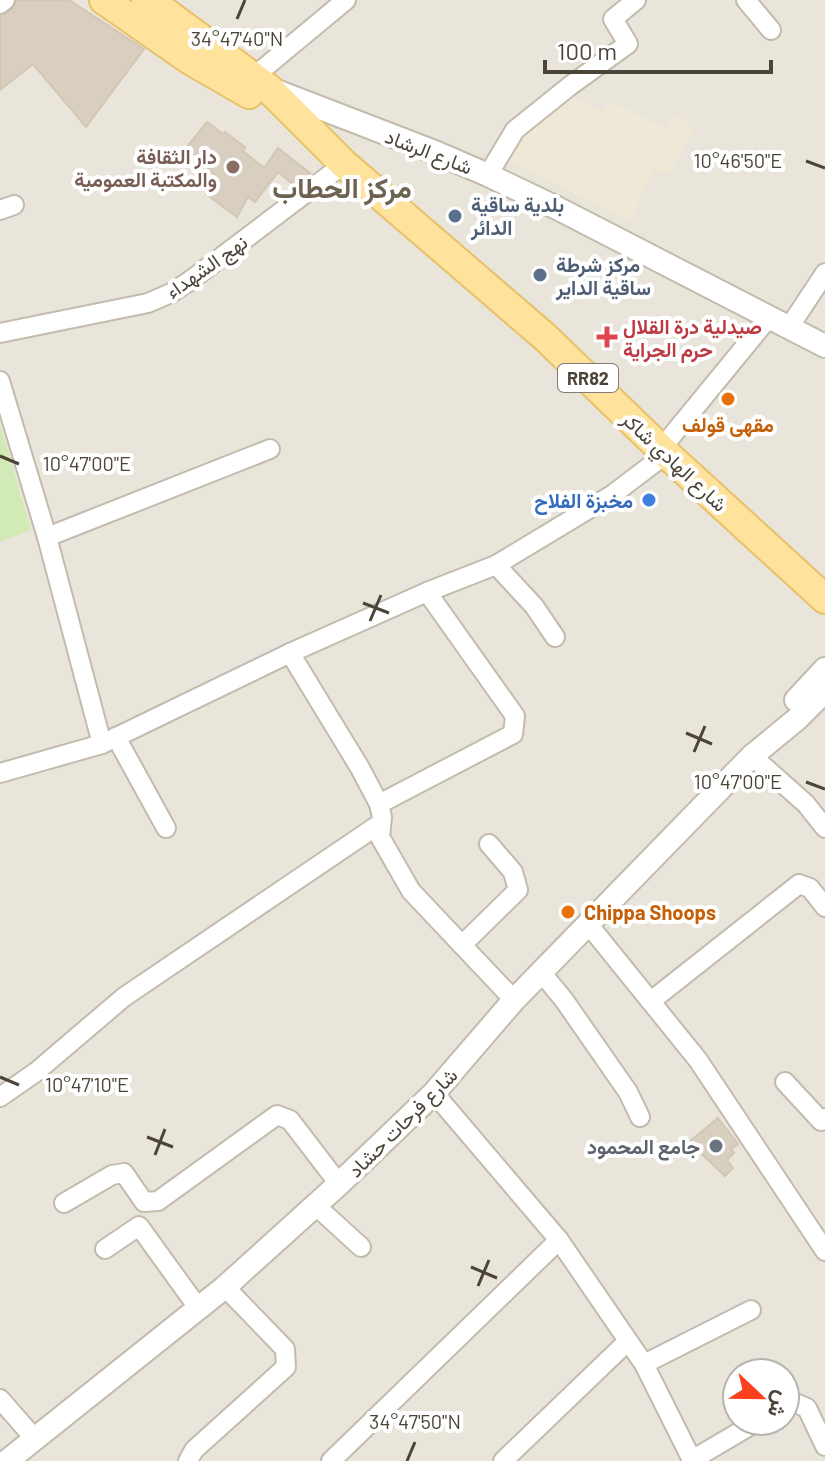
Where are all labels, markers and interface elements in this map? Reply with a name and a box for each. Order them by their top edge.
scale bar [545,24,771,74]
text: 34°47'40"N [191,26,283,50]
text: 100 m [557,36,617,65]
street label: شارع الرشاد [381,123,476,181]
place label: دار الثقافة والمكتبة العمومية [74,144,217,193]
text: 10°46'50"E [694,148,782,172]
marker: دار الثقافة والمكتبة العمومية [224,158,242,176]
district label: مركز الحطاب [272,170,412,206]
place label: بلدية ساقية الدائر [470,192,564,241]
marker: بلدية ساقية الدائر [446,207,464,225]
street label: نهج الشهداء [161,229,253,305]
place label: مركز شرطة ساقية الداير [555,252,651,301]
marker: مركز شرطة ساقية الداير [531,266,549,284]
place label: صيدلية درة القلال حرم الجراية [623,314,762,363]
marker: صيدلية درة القلال حرم الجراية [598,328,616,346]
road number: RR82 [558,364,618,392]
marker: مقهى قولف [719,390,737,408]
street label: شارع الهادي شاكر [613,405,733,520]
place label: مقهى قولف [682,412,774,438]
text: 10°47'00"E [43,451,131,475]
place label: مخبزة الفلاح [534,488,633,515]
marker: مخبزة الفلاح [640,491,658,509]
text: 10°47'00"E [694,769,782,793]
place label: Chippa Shoops [584,900,716,924]
marker: Chippa Shoops [559,903,577,921]
street label: شارع فرحات حشاد [342,1062,464,1184]
text: 10°47'10"E [45,1072,129,1096]
place label: جامع المحمود [587,1134,700,1161]
marker: جامع المحمود [707,1137,725,1155]
north arrow [721,1357,801,1437]
text: ش [762,1387,797,1422]
text: 34°47'50"N [369,1409,461,1433]

